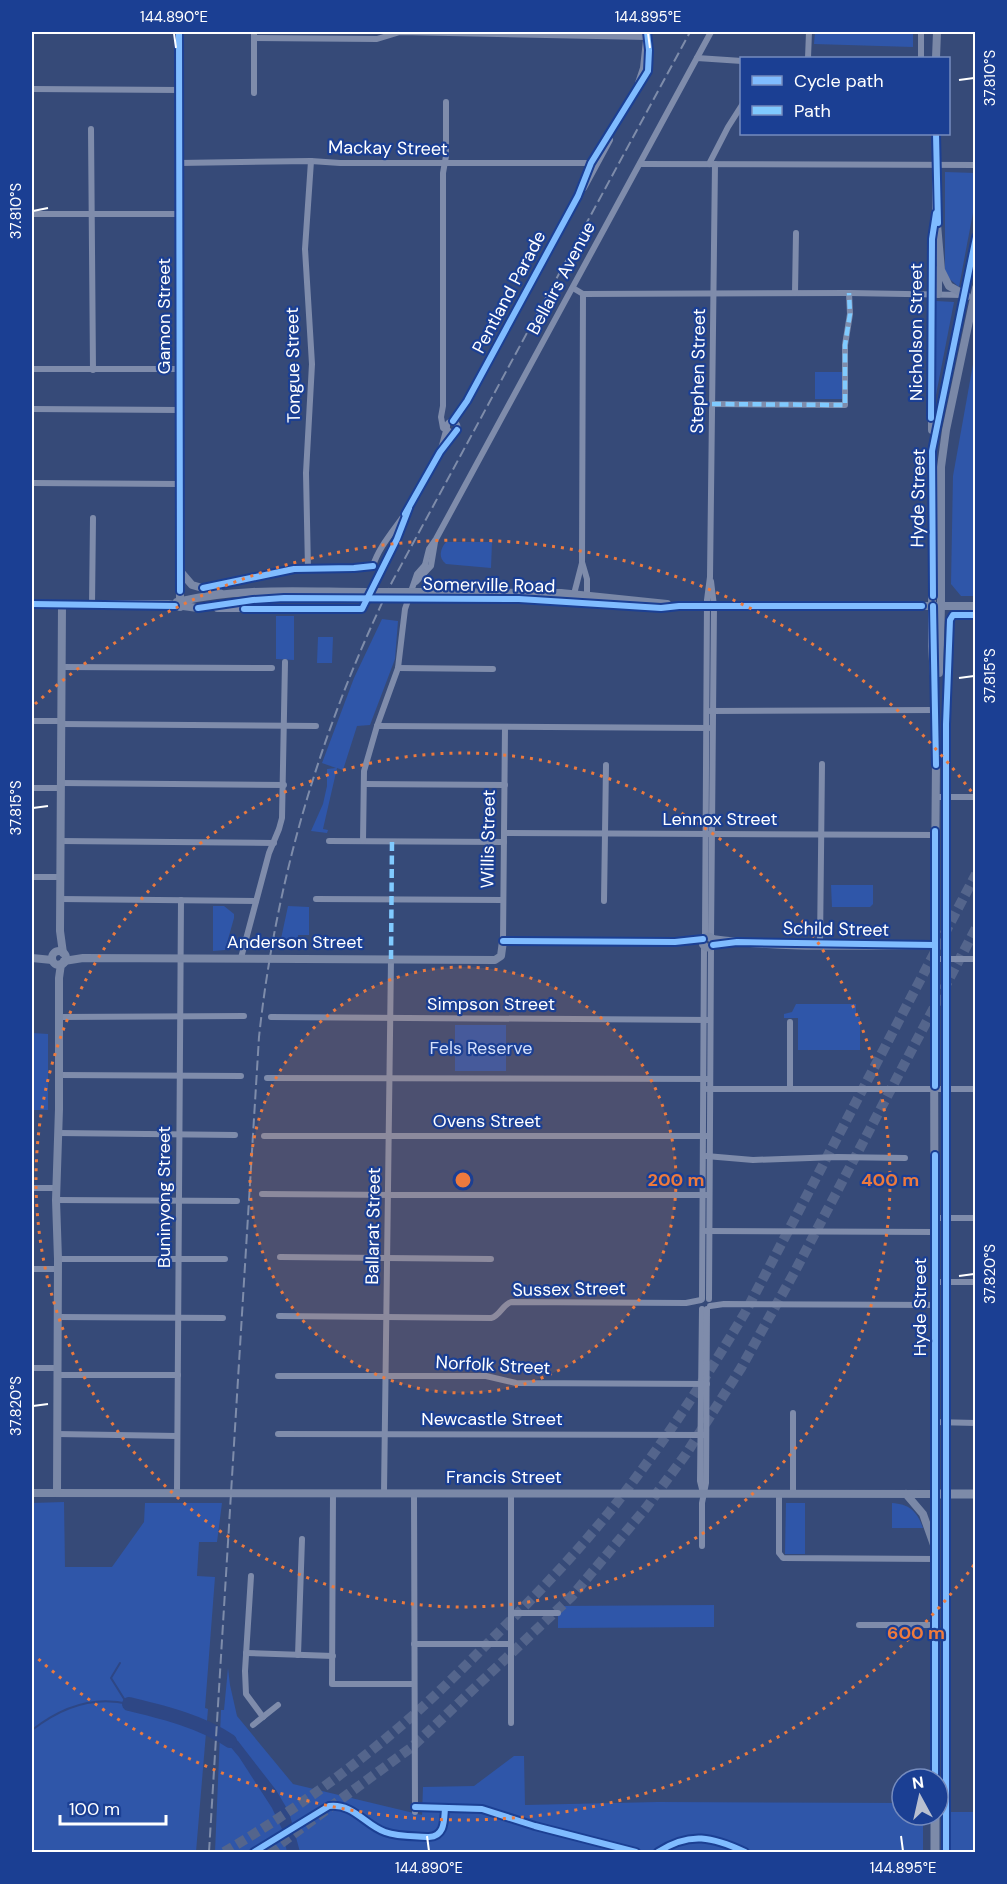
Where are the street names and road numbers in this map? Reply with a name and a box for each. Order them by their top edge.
street label: Mackay Street [328,135,448,161]
street label: Bellairs Avenue [521,217,601,339]
street label: Pentland Parade [467,227,551,357]
street label: Gamon Street [152,258,176,374]
street label: Nicholson Street [904,263,928,401]
street label: Tongue Street [280,307,306,423]
street label: Stephen Street [685,308,711,434]
street label: Hyde Street [905,448,931,548]
street label: Somerville Road [422,572,556,598]
street label: Willis Street [475,789,501,889]
street label: Lennox Street [662,807,778,831]
street label: Schild Street [783,916,889,942]
street label: Anderson Street [227,930,363,954]
street label: Simpson Street [427,992,555,1016]
street label: Ovens Street [433,1109,541,1133]
street label: Buninyong Street [152,1126,176,1268]
street label: Ballarat Street [360,1167,386,1285]
street label: Hyde Street [908,1258,932,1356]
street label: Sussex Street [512,1276,626,1302]
street label: Norfolk Street [435,1350,551,1380]
street label: Newcastle Street [421,1407,563,1431]
street label: Francis Street [446,1465,562,1489]

